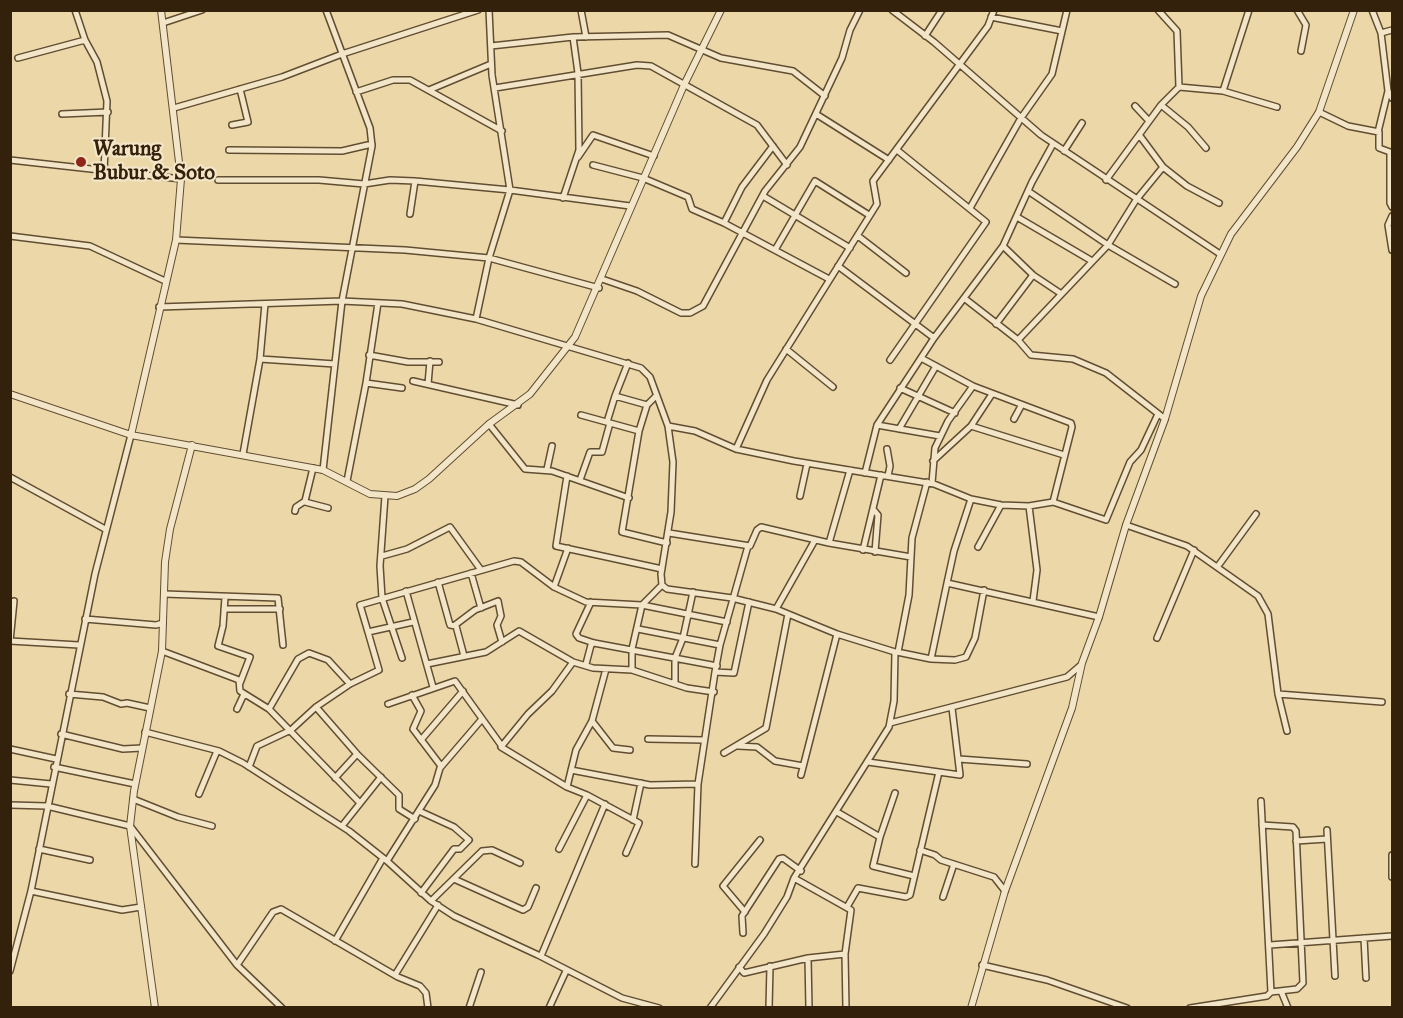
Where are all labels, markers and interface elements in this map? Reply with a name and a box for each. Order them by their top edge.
place label: Warung Bubur & Soto [93,137,215,187]
marker: Warung Bubur & Soto [74,155,88,169]

